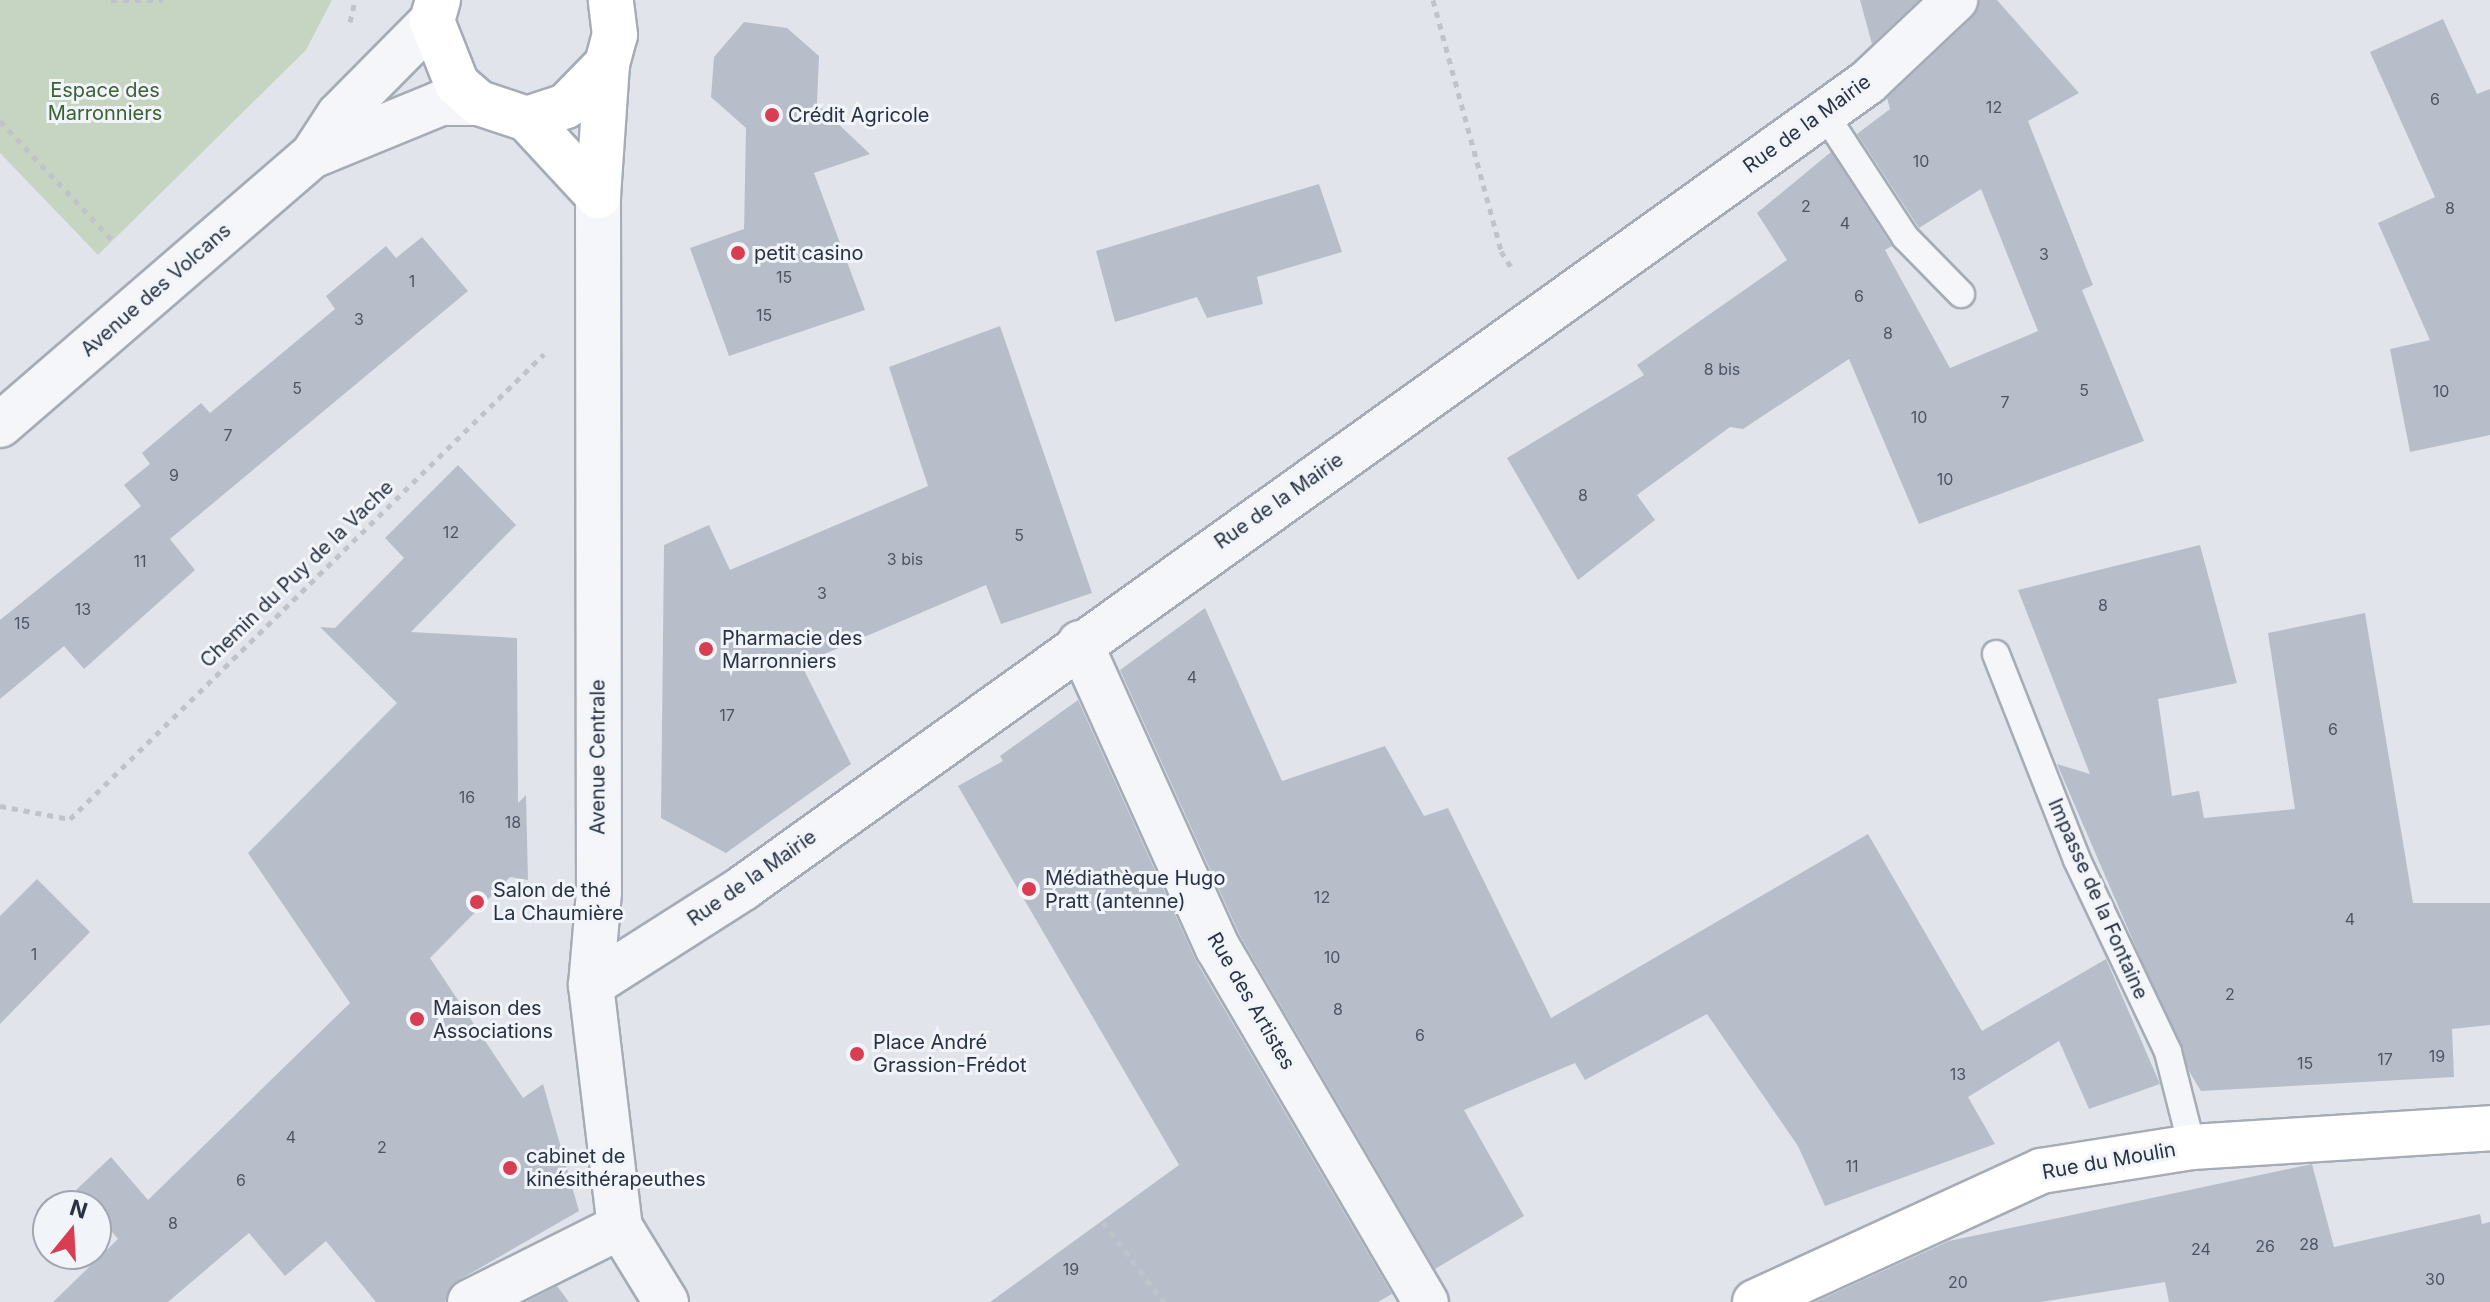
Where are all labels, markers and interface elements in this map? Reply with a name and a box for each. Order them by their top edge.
street label: Rue de la Mairie [1739,70,1875,178]
park label: Espace des Marronniers [48,79,162,126]
house number: 6 [2430,89,2440,109]
house number: 12 [1986,97,2002,117]
place label: Crédit Agricole [788,103,929,127]
marker: Crédit Agricole [763,106,781,124]
house number: 10 [1913,151,1929,171]
house number: 2 [1801,196,1811,216]
house number: 8 [2445,198,2455,218]
house number: 4 [1840,213,1850,233]
street label: Avenue des Volcans [76,218,236,362]
place label: petit casino [754,241,864,265]
marker: petit casino [729,244,747,262]
house number: 3 [2039,244,2049,264]
house number: 15 [776,267,792,287]
house number: 1 [409,271,415,291]
house number: 6 [1854,286,1864,306]
house number: 15 [756,305,772,325]
house number: 3 [354,309,364,329]
house number: 8 [1883,323,1893,343]
house number: 8 bis [1704,359,1740,379]
house number: 5 [292,378,302,398]
house number: 5 [2079,380,2089,400]
house number: 10 [2433,381,2449,401]
house number: 7 [2000,392,2010,412]
house number: 10 [1911,407,1927,427]
house number: 7 [223,425,233,445]
street label: Rue de la Mairie [1210,448,1348,554]
house number: 9 [169,465,179,485]
house number: 10 [1937,469,1953,489]
street label: Chemin du Puy de la Vache [195,475,399,673]
house number: 8 [1578,485,1588,505]
house number: 12 [443,522,459,542]
house number: 5 [1014,525,1024,545]
house number: 3 bis [887,549,923,569]
house number: 11 [133,551,147,571]
house number: 3 [817,583,827,603]
house number: 8 [2098,595,2108,615]
house number: 13 [75,599,91,619]
house number: 15 [14,613,30,633]
place label: Pharmacie des Marronniers [722,626,862,673]
marker: Pharmacie des Marronniers [697,640,715,658]
house number: 4 [1187,667,1197,687]
street label: Avenue Centrale [586,679,610,835]
house number: 17 [719,705,735,725]
house number: 6 [2328,719,2338,739]
house number: 16 [459,787,475,807]
street label: Impasse de la Fontaine [2043,795,2153,1003]
house number: 18 [505,812,521,832]
street label: Rue de la Mairie [683,825,821,931]
place label: Médiathèque Hugo Pratt (antenne) [1045,866,1225,913]
place label: Salon de thé La Chaumière [493,878,624,925]
marker: Médiathèque Hugo Pratt (antenne) [1020,880,1038,898]
house number: 12 [1314,887,1330,907]
marker: Salon de thé La Chaumière [468,893,486,911]
house number: 4 [2345,909,2355,929]
street label: Rue des Artistes [1202,928,1300,1074]
house number: 1 [31,944,37,964]
house number: 10 [1324,947,1340,967]
house number: 2 [2225,984,2235,1004]
place label: Maison des Associations [433,996,553,1043]
house number: 8 [1333,999,1343,1019]
marker: Maison des Associations [408,1010,426,1028]
house number: 6 [1415,1025,1425,1045]
place label: Place André Grassion-Frédot [873,1030,1027,1077]
marker: Place André Grassion-Frédot [848,1045,866,1063]
house number: 19 [2429,1046,2445,1066]
house number: 17 [2377,1049,2393,1069]
house number: 15 [2297,1053,2313,1073]
house number: 13 [1950,1064,1966,1084]
house number: 4 [286,1127,296,1147]
house number: 2 [377,1137,387,1157]
street label: Rue du Moulin [2040,1137,2178,1185]
place label: cabinet de kinésithérapeuthes [526,1144,706,1191]
house number: 11 [1845,1156,1859,1176]
marker: cabinet de kinésithérapeuthes [501,1159,519,1177]
house number: 6 [236,1170,246,1190]
north arrow [32,1190,112,1270]
text: N [67,1194,91,1224]
house number: 8 [168,1213,178,1233]
house number: 28 [2299,1234,2319,1254]
house number: 26 [2255,1236,2275,1256]
house number: 24 [2191,1239,2211,1259]
house number: 19 [1063,1259,1079,1279]
house number: 30 [2425,1269,2445,1289]
house number: 20 [1948,1272,1968,1292]

